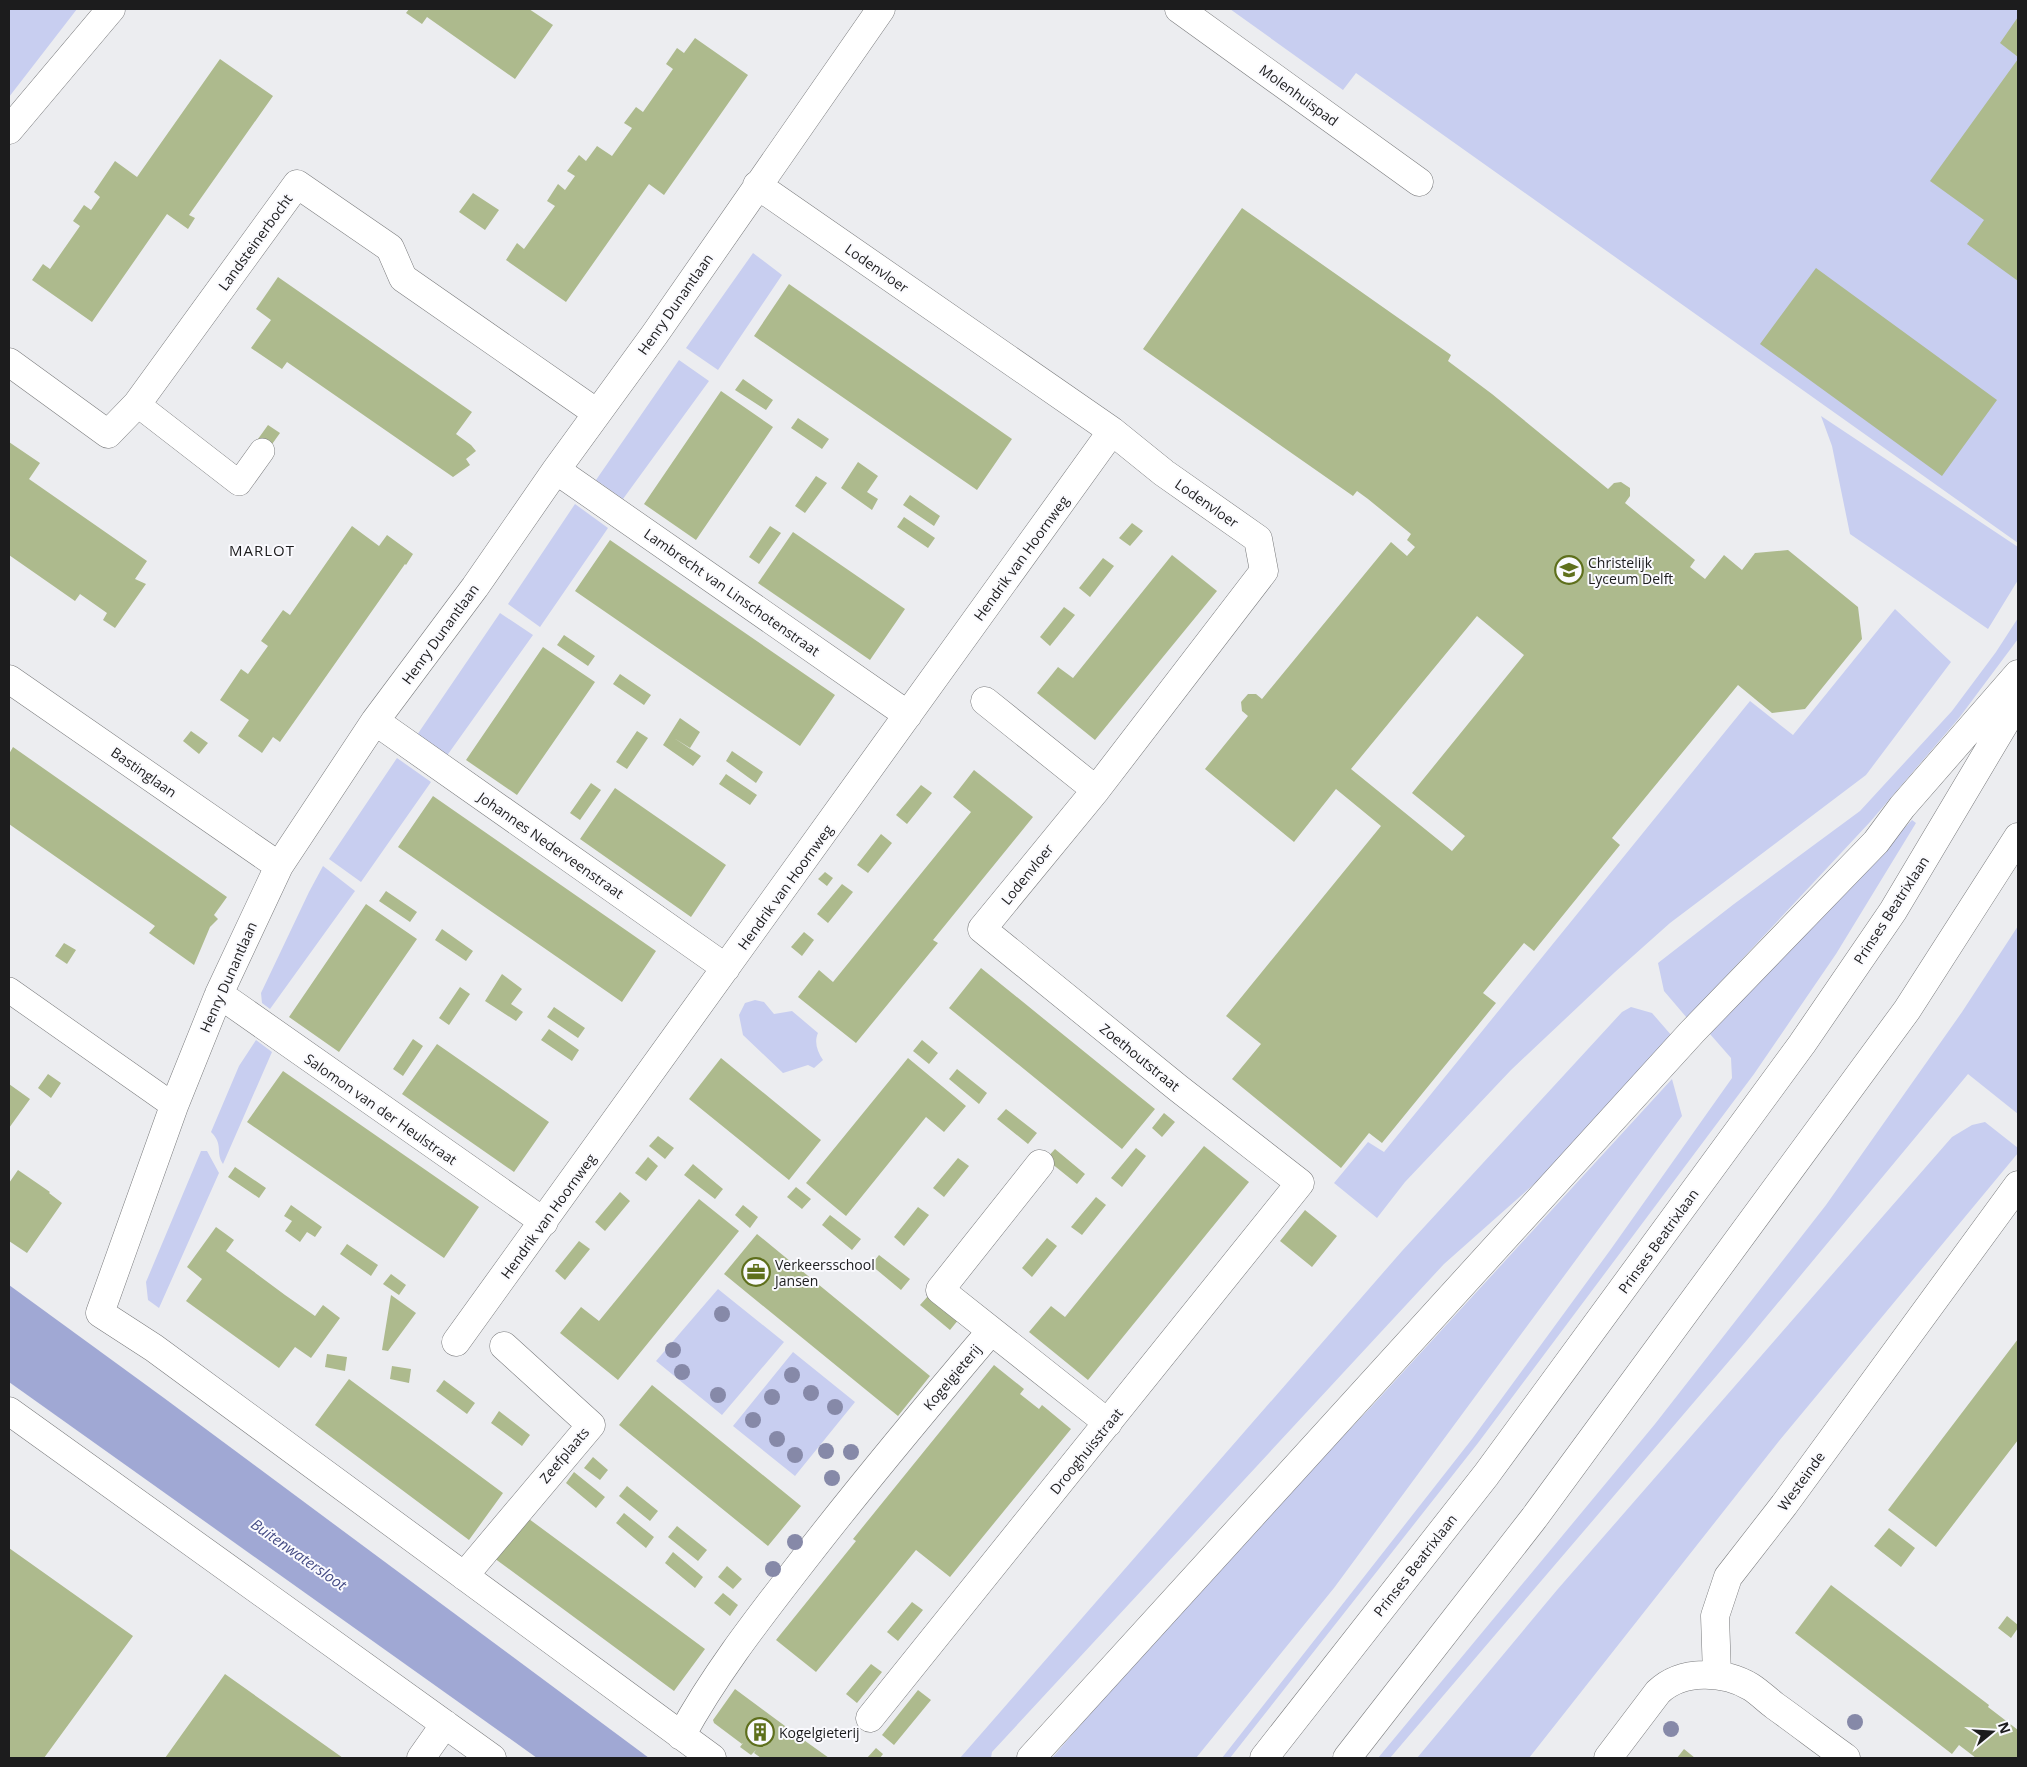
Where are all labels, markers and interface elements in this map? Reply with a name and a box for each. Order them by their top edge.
street label: Molenhuispad [1256,60,1342,130]
street label: Landsteinerbocht [214,190,296,294]
street label: Lodenvloer [842,239,913,297]
street label: Henry Dunantlaan [633,250,717,358]
street label: Lodenvloer [1172,474,1243,532]
street label: Hendrik van Hoornweg [969,491,1073,624]
street label: Lambrecht van Linschotenstraat [640,524,824,660]
district label: MARLOT [229,540,295,560]
place label: Christelijk Lyceum Delft [1588,553,1673,588]
school or university icon: Christelijk Lyceum Delft [1554,555,1584,585]
street label: Henry Dunantlaan [397,580,483,688]
street label: Bastinglaan [107,742,181,802]
street label: Johannes Nederveenstraat [473,786,628,903]
street label: Hendrik van Hoornweg [733,820,837,953]
street label: Lodenvloer [997,839,1058,908]
street label: Prinses Beatrixlaan [1849,852,1933,968]
street label: Henry Dunantlaan [195,919,261,1035]
street label: Zoethoutstraat [1096,1019,1184,1095]
street label: Salomon van der Heulstraat [301,1049,461,1169]
street label: Hendrik van Hoornweg [496,1149,600,1282]
street label: Prinses Beatrixlaan [1614,1185,1702,1297]
place label: Verkeersschool Jansen [773,1255,875,1290]
office icon: Verkeersschool Jansen [741,1257,771,1287]
street label: Kogelgieterij [919,1340,985,1414]
street label: Drooghuisstraat [1045,1404,1127,1498]
street label: Zeefplaats [535,1423,593,1487]
street label: Westeinde [1773,1447,1829,1514]
street label: Prinses Beatrixlaan [1369,1510,1461,1620]
water label: Buitenwatersloot [247,1514,352,1595]
north arrow [1967,1707,2017,1757]
building icon: Kogelgieterij [745,1717,775,1747]
text: N [1994,1719,2016,1736]
place label: Kogelgieterij [779,1723,860,1742]

